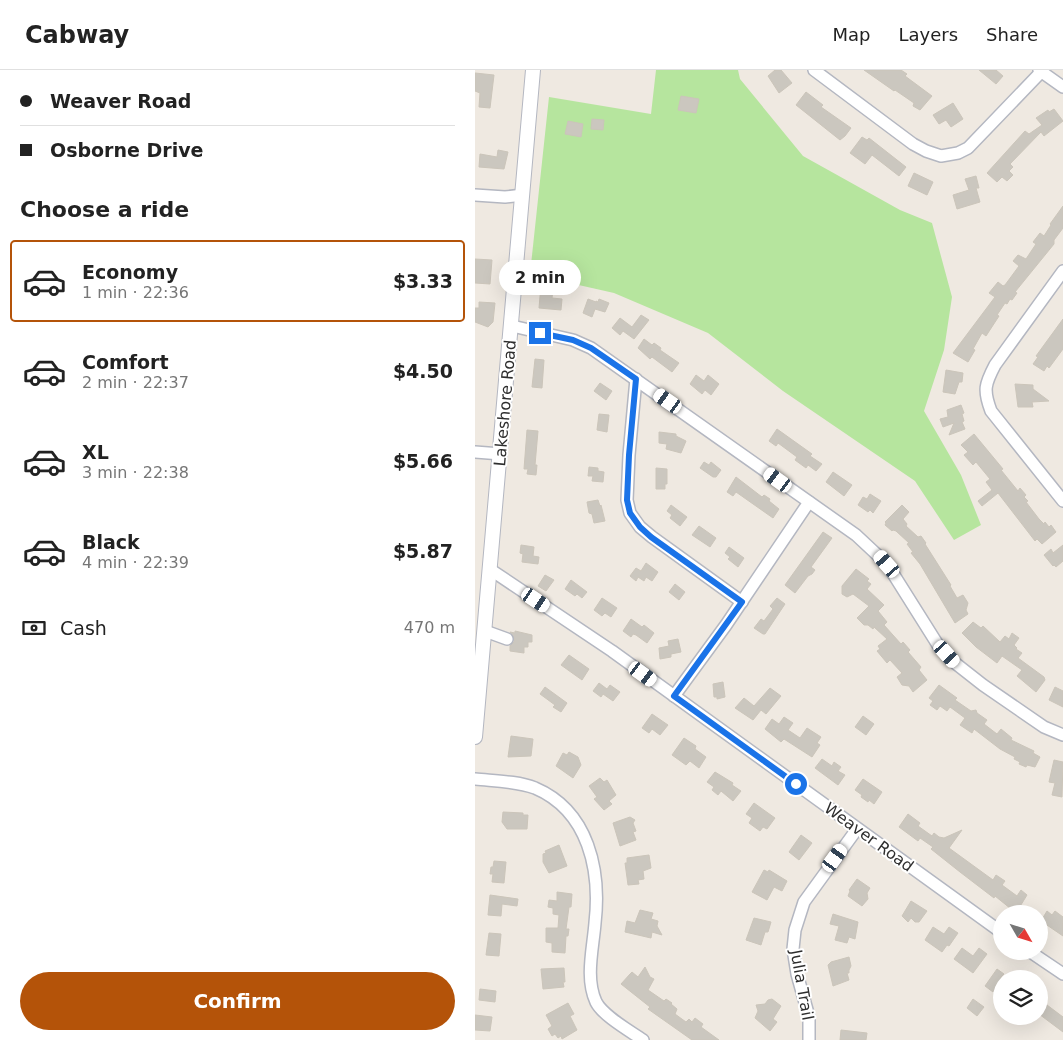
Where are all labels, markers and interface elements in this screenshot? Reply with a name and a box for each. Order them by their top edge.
text: Cabway [25,21,129,49]
text: Map [832,24,870,45]
text: Layers [898,24,958,45]
text: Share [986,24,1038,45]
text: Weaver Road [50,90,191,112]
text: Osborne Drive [50,139,203,161]
text: Choose a ride [20,197,189,222]
icon: car [22,259,67,304]
callout: 2 min [499,260,581,296]
text: Economy [82,261,178,283]
text: 2 min [515,268,565,287]
text: $3.33 [393,270,453,292]
text: 1 min · 22:36 [82,283,189,302]
route end [529,322,551,344]
street label: Lakeshore Road [490,339,520,467]
icon: car [22,349,67,394]
text: Comfort [82,351,169,373]
text: $4.50 [393,360,453,382]
text: 2 min · 22:37 [82,373,189,392]
car [651,386,684,416]
icon: car [22,439,67,484]
text: XL [82,441,109,463]
text: $5.66 [393,450,453,472]
text: 3 min · 22:38 [82,463,189,482]
car [761,465,794,495]
icon: car [22,529,67,574]
text: Black [82,531,140,553]
text: $5.87 [393,540,453,562]
car [871,548,902,580]
text: 4 min · 22:39 [82,553,189,572]
car [519,585,552,615]
icon: cash [20,614,48,642]
text: Cash [60,617,107,639]
text: 470 m [404,618,455,637]
car [931,638,962,670]
car [626,659,659,689]
route start [785,773,807,795]
street label: Weaver Road [821,798,917,876]
car [820,841,849,875]
north arrow [993,905,1047,960]
map controls [993,905,1048,1025]
street label: Julia Trail [786,947,818,1022]
button: layers [993,970,1048,1025]
button: Confirm [20,972,455,1030]

